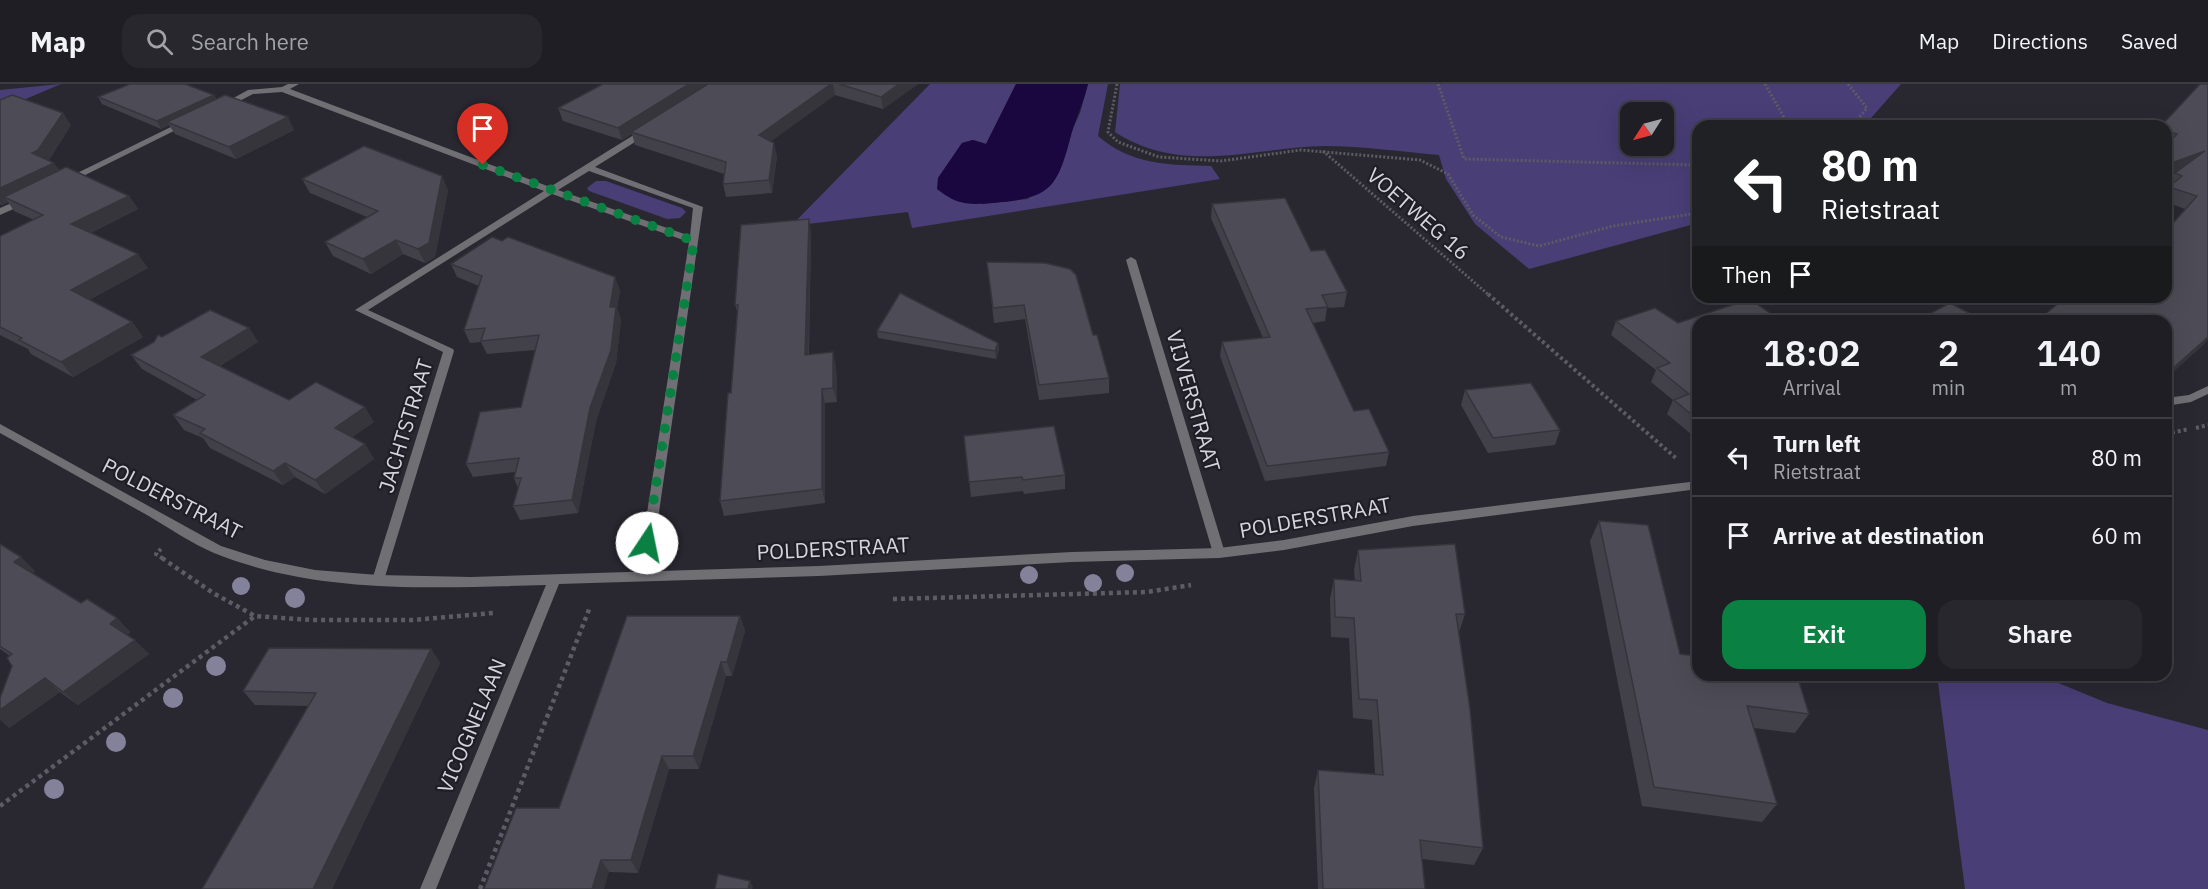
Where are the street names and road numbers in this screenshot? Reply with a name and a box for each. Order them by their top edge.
street label: VOETWEG 16 [1361,161,1476,266]
street label: VIJVERSTRAAT [1160,327,1227,475]
street label: JACHTSTRAAT [371,355,439,496]
street label: POLDERSTRAAT [98,451,247,545]
street label: POLDERSTRAAT [1237,490,1393,544]
street label: POLDERSTRAAT [756,530,910,566]
street label: VICOGNELAAN [430,654,512,797]

